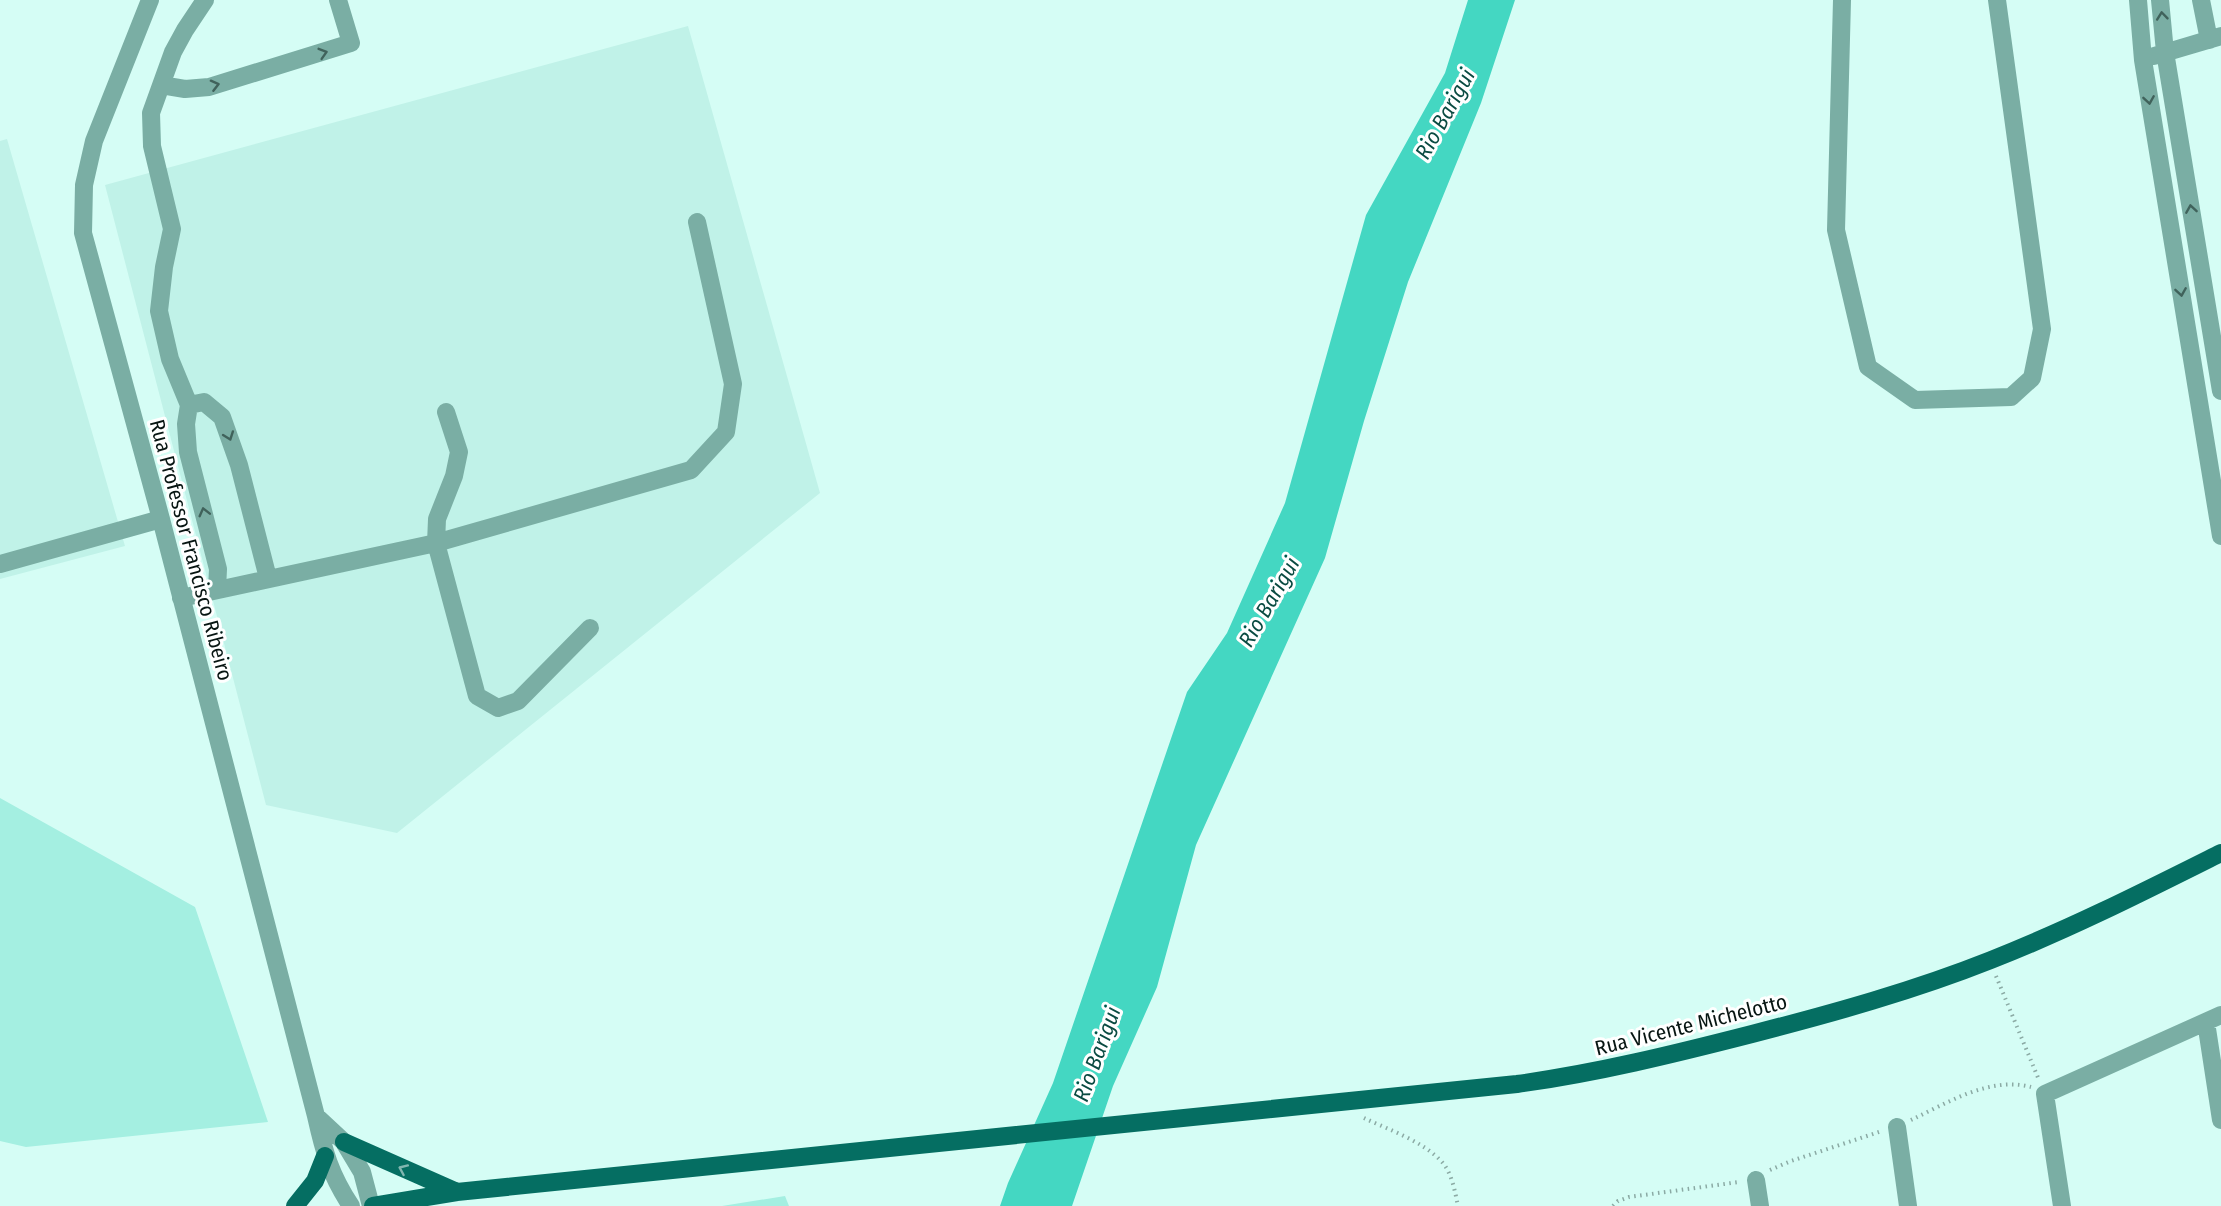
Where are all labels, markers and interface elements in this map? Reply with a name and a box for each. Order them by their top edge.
one-way arrow [2156,12,2169,21]
one-way arrow [317,48,328,61]
water label: Rio Barigui [1409,64,1481,164]
one-way arrow [209,80,219,93]
one-way arrow [2143,95,2155,104]
one-way arrow [2185,204,2198,214]
one-way arrow [2174,287,2187,297]
street label: Rua Professor Francisco Ribeiro [144,417,238,683]
one-way arrow [221,430,234,441]
one-way arrow [198,507,211,517]
water label: Rio Barigui [1233,552,1306,652]
street label: Rua Vicente Michelotto [1592,989,1790,1061]
water label: Rio Barigui [1067,1002,1127,1105]
one-way arrow [399,1164,410,1176]

